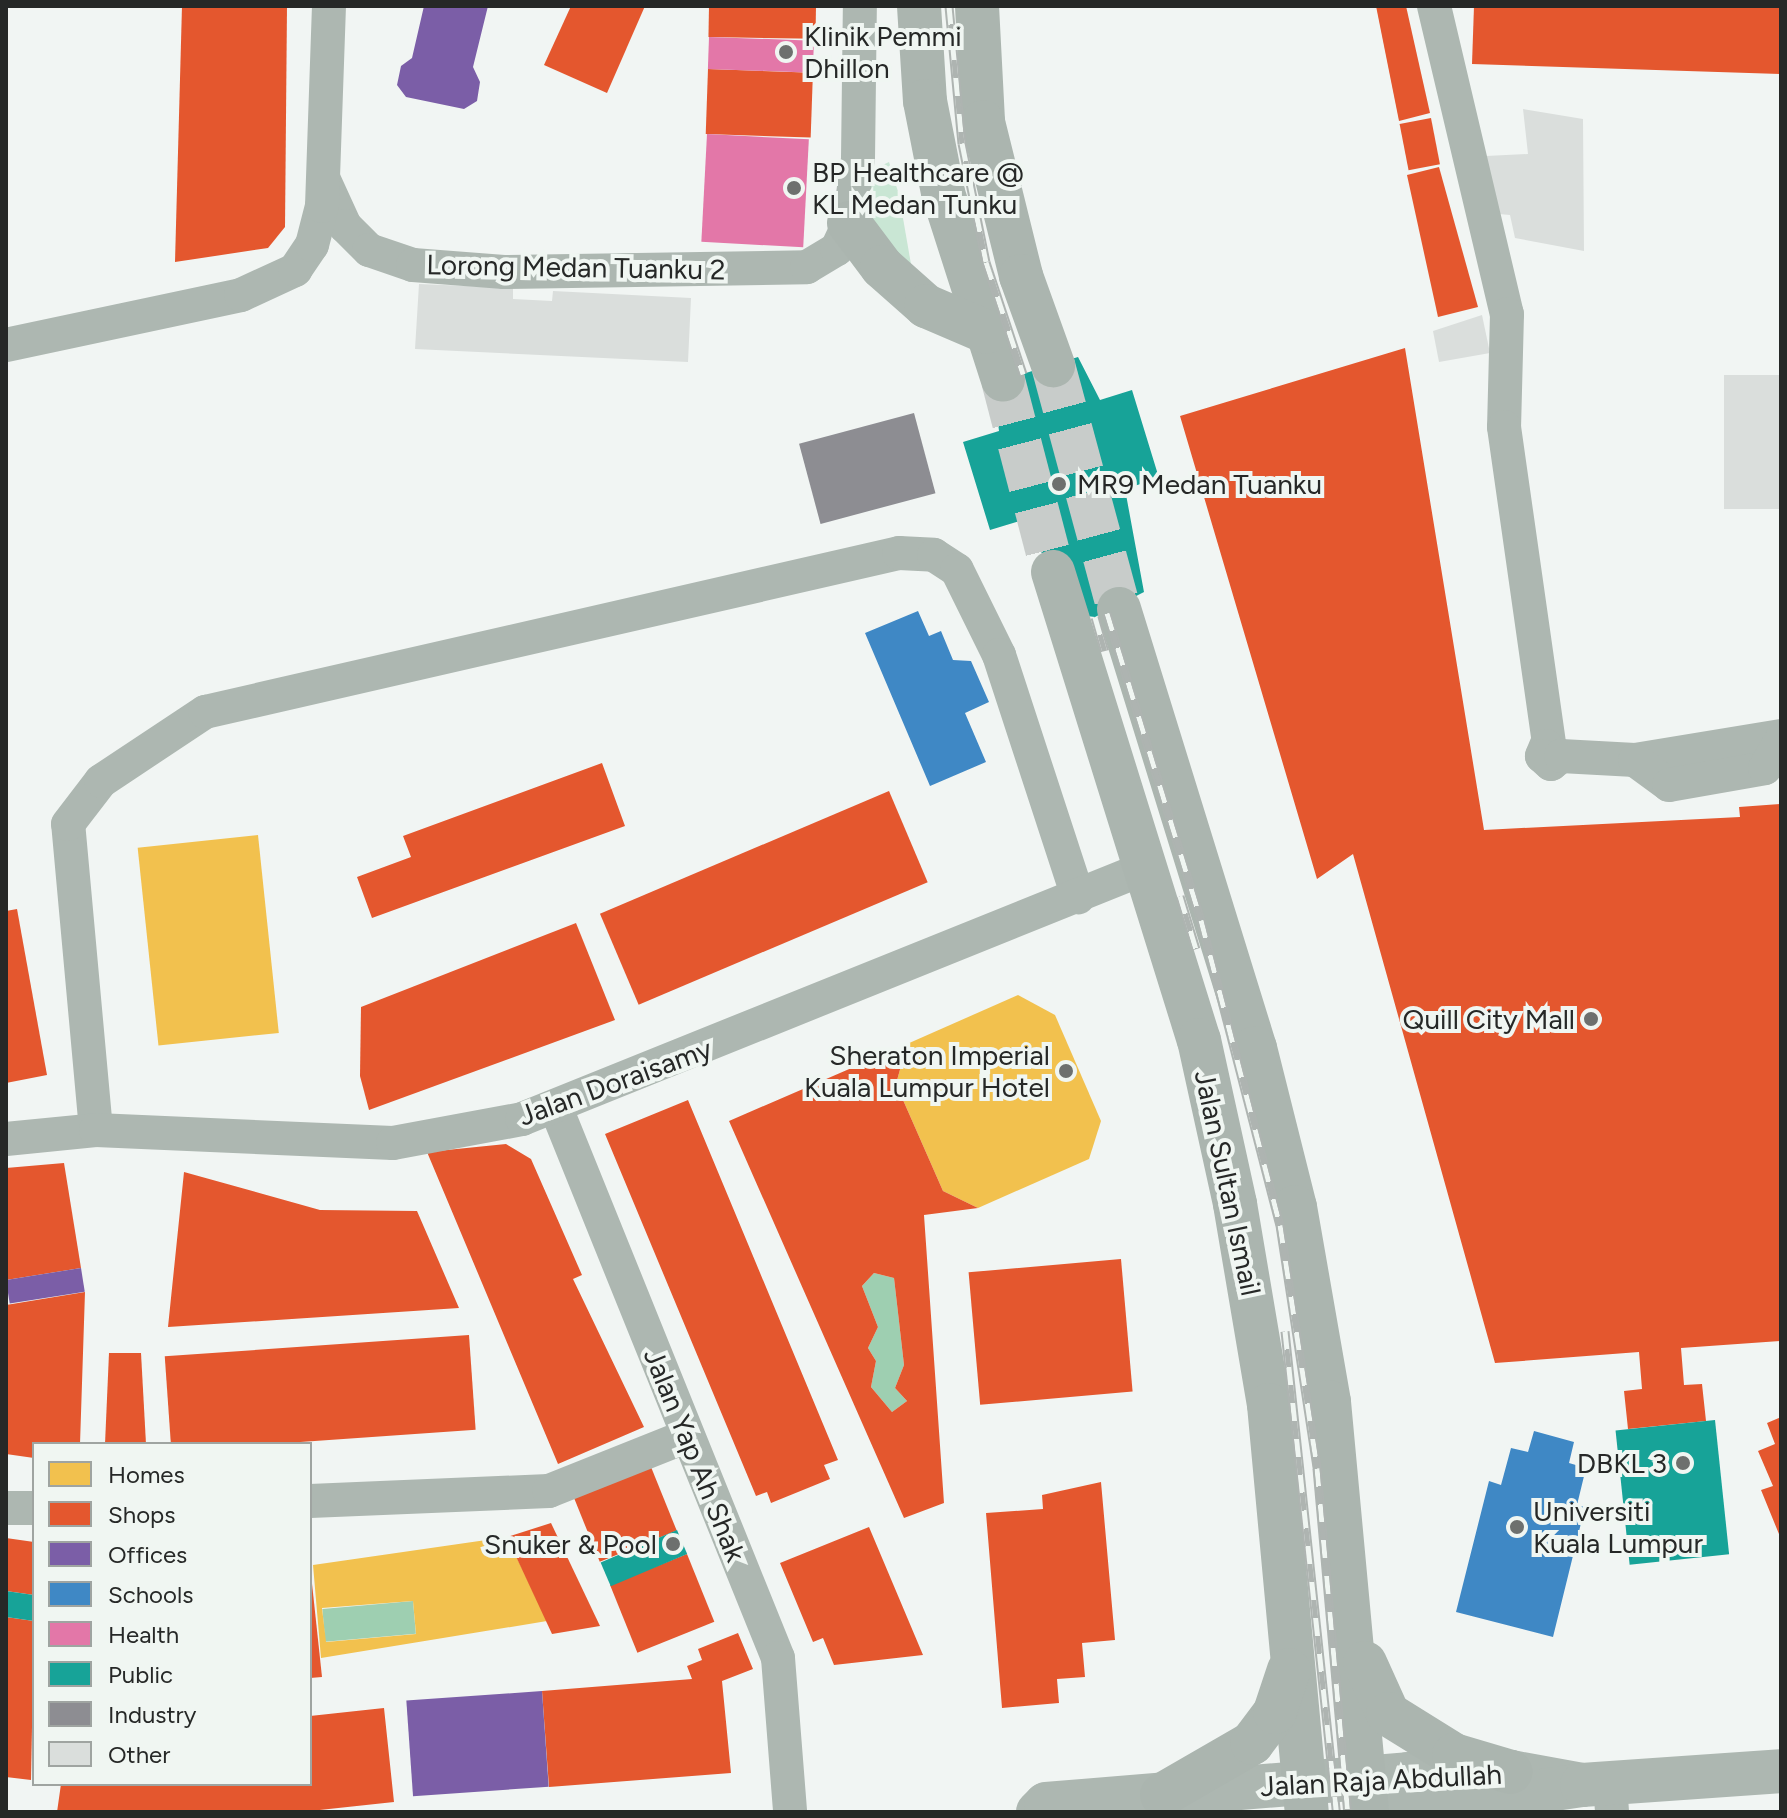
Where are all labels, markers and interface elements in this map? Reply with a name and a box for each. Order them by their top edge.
place label: Klinik Pemmi Dhillon [804,19,962,85]
marker: Klinik Pemmi Dhillon [775,41,797,63]
place label: BP Healthcare @ KL Medan Tunku [812,155,1024,221]
marker: BP Healthcare @ KL Medan Tunku [783,177,805,199]
street label: Lorong Medan Tuanku 2 [426,248,726,286]
place label: MR9 Medan Tuanku [1077,467,1322,501]
marker: MR9 Medan Tuanku [1048,473,1070,495]
place label: Quill City Mall [1403,1002,1575,1036]
marker: Quill City Mall [1582,1010,1600,1028]
street label: Jalan Doraisamy [514,1031,716,1133]
place label: Sheraton Imperial Kuala Lumpur Hotel [804,1038,1050,1104]
marker: Sheraton Imperial Kuala Lumpur Hotel [1057,1062,1075,1080]
street label: Jalan Sultan Ismail [1188,1067,1268,1299]
street label: Jalan Yap Ah Shak [637,1344,753,1566]
legend [32,1442,312,1786]
place label: DBKL 3 [1577,1446,1667,1480]
marker: DBKL 3 [1674,1454,1692,1472]
text: Homes [108,1460,185,1489]
place label: Universiti Kuala Lumpur [1533,1494,1703,1560]
text: Shops [108,1500,175,1529]
marker: Universiti Kuala Lumpur [1508,1518,1526,1536]
place label: Snuker & Pool [484,1527,657,1561]
marker: Snuker & Pool [664,1535,682,1553]
text: Offices [108,1540,187,1569]
text: Schools [108,1580,193,1609]
text: Health [108,1620,179,1649]
text: Public [108,1660,173,1689]
text: Industry [108,1700,196,1729]
text: Other [108,1740,170,1769]
street label: Jalan Raja Abdullah [1259,1757,1503,1803]

